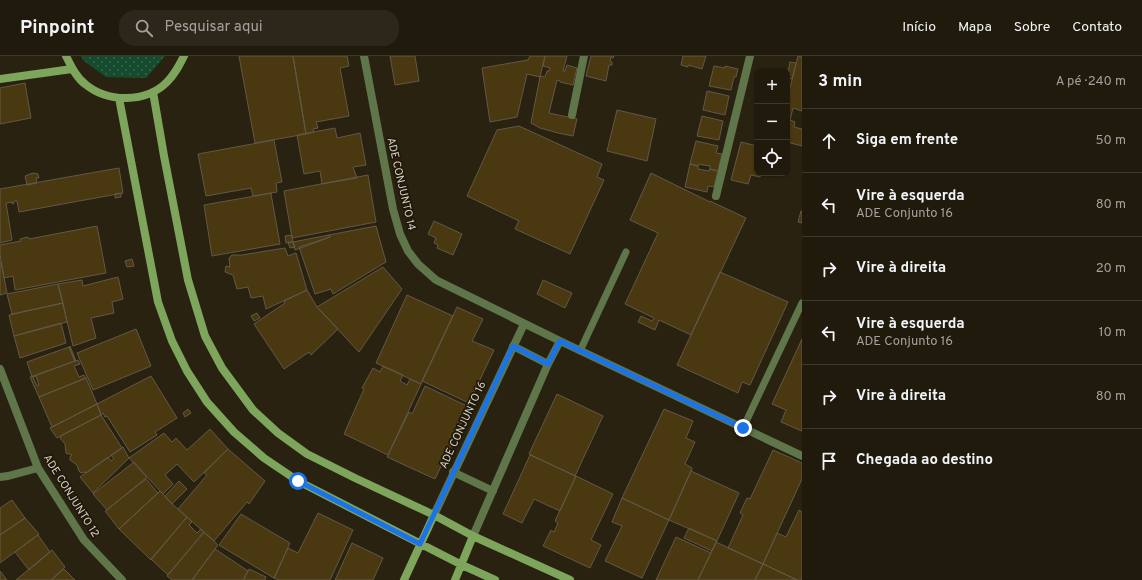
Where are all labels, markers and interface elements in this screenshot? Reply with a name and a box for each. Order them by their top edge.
search box [119,10,399,46]
text: Pinpoint [20,16,95,40]
icon: search [133,17,155,39]
text: Pesquisar aqui [165,18,263,37]
text: Início [902,19,936,36]
text: Mapa [958,19,992,36]
text: Sobre [1014,19,1050,36]
text: Contato [1072,19,1122,36]
map controls [754,68,790,176]
button: + [754,68,790,104]
text: 3 min [818,71,862,93]
text: A pé · 240 m [1056,74,1126,90]
button: − [754,104,790,140]
icon: ahead [818,130,840,152]
text: Siga em frente [856,131,958,150]
text: 50 m [1096,133,1126,149]
street label: ADE CONJUNTO 14 [383,136,419,232]
button: locate [754,140,790,176]
text: Vire à esquerda [856,187,965,206]
icon: left [818,194,840,216]
text: 80 m [1096,197,1126,213]
text: ADE Conjunto 16 [856,206,953,222]
icon: right [818,258,840,280]
text: Vire à direita [856,259,946,278]
text: 20 m [1096,261,1126,277]
text: Vire à esquerda [856,315,965,334]
icon: left [818,322,840,344]
text: 10 m [1099,325,1126,341]
text: ADE Conjunto 16 [856,334,953,350]
street label: ADE CONJUNTO 16 [437,379,489,471]
icon: right [818,386,840,408]
text: Vire à direita [856,387,946,406]
text: 80 m [1096,389,1126,405]
route end [734,419,752,437]
icon: arrive [818,450,840,472]
text: Chegada ao destino [856,451,993,470]
street label: ADE CONJUNTO 12 [40,452,102,540]
route start [289,472,307,490]

